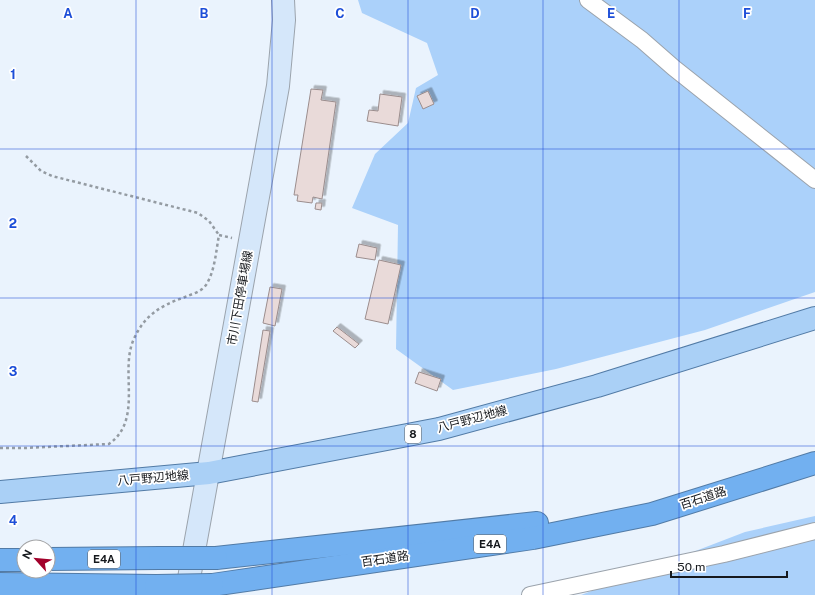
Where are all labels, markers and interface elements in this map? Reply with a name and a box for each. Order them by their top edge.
text: A [63,6,73,21]
text: B [200,6,209,21]
text: C [335,6,345,21]
text: D [470,6,480,21]
text: E [607,6,615,21]
text: F [743,6,751,21]
text: 1 [10,67,16,82]
text: 2 [9,216,17,231]
street label: 市川下田停車場線 [225,250,255,346]
text: 3 [9,364,18,379]
street label: 八戸野辺地線 [435,403,509,435]
road number: 8 [405,425,421,443]
street label: 八戸野辺地線 [117,468,189,488]
street label: 百石道路 [678,484,728,512]
text: 4 [9,513,18,528]
road number: E4A [474,535,506,553]
north arrow [16,539,56,579]
text: N [20,548,34,561]
street label: 百石道路 [360,549,410,569]
road number: E4A [88,550,120,568]
scale bar [671,553,787,579]
text: 50 m [677,560,705,574]

